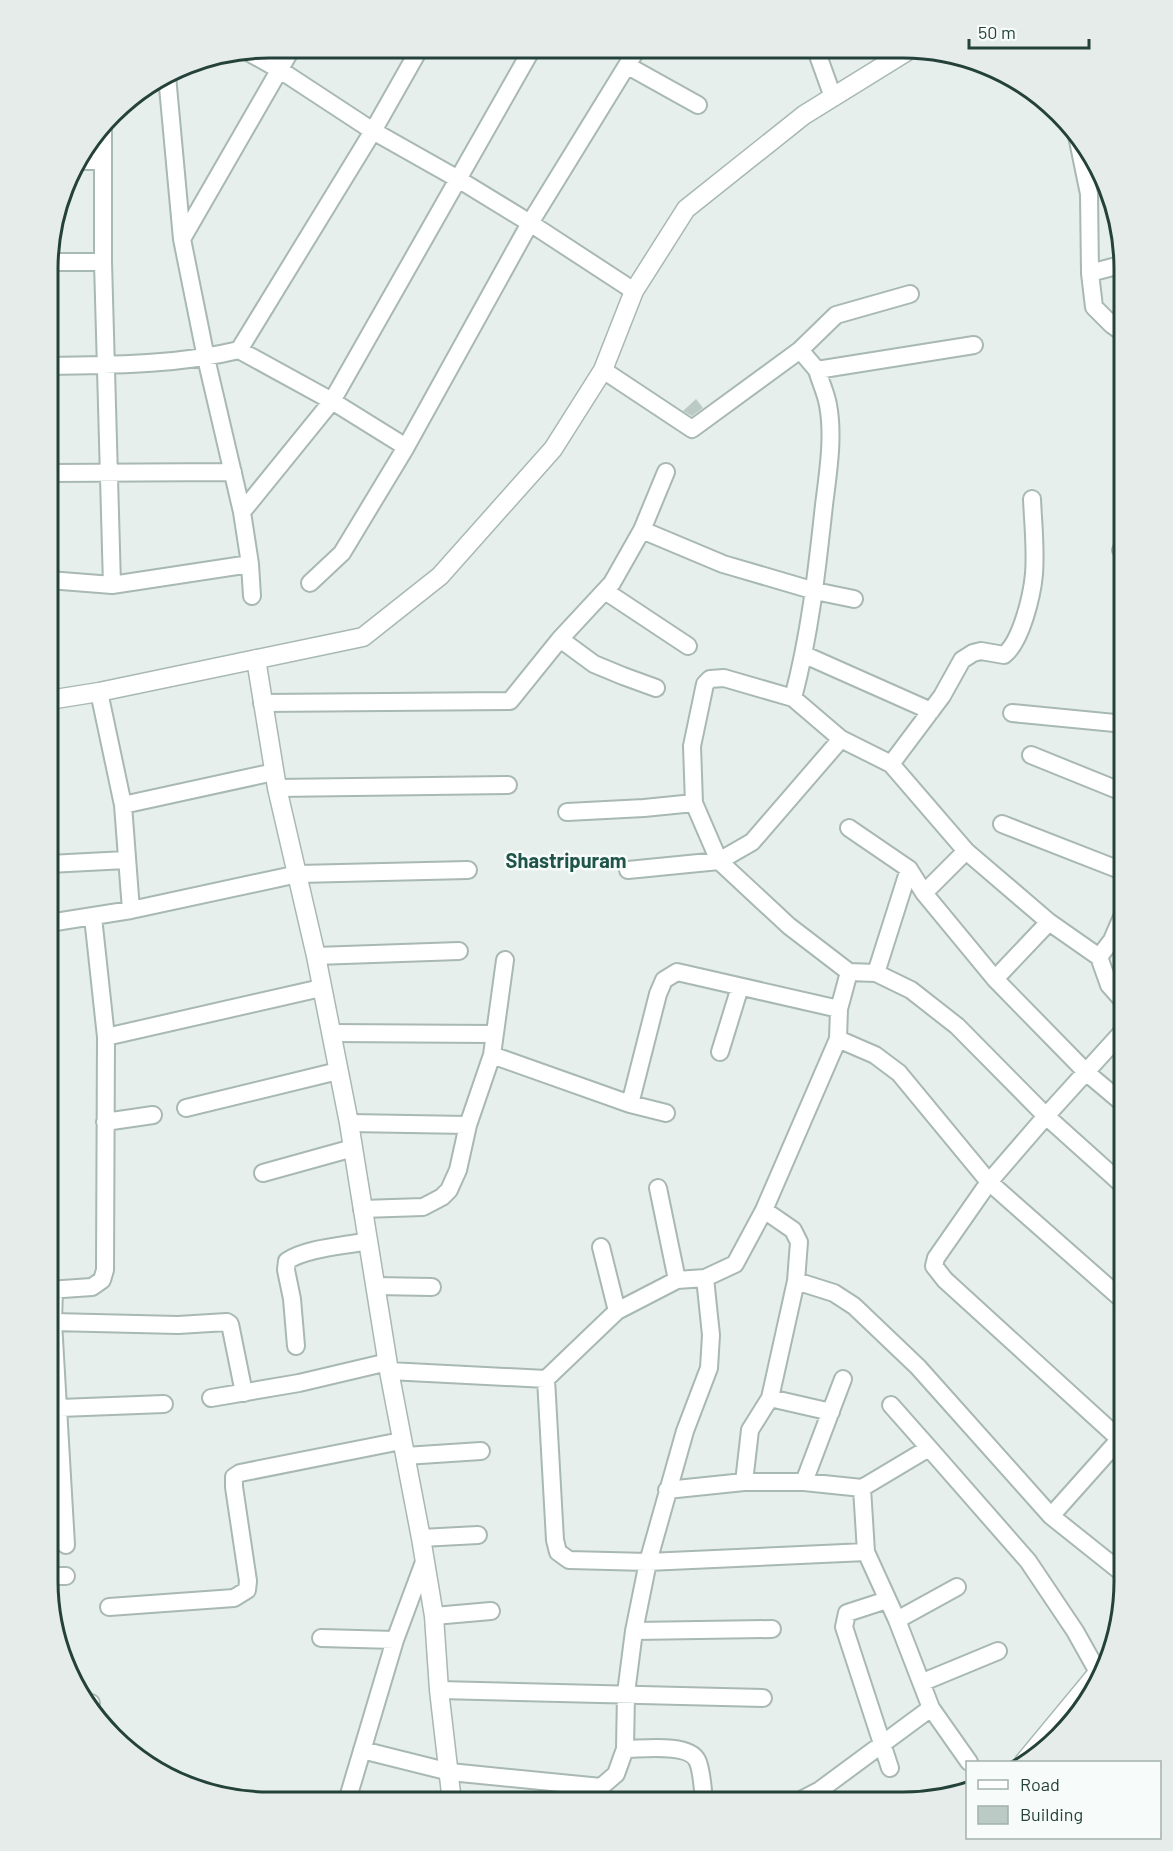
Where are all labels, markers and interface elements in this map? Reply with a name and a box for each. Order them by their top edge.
scale bar [969,12,1089,50]
text: 50 m [978,21,1016,43]
district label: Shastripuram [506,848,626,872]
legend [966,1761,1161,1839]
text: Road [1020,1773,1060,1795]
text: Building [1020,1803,1083,1825]

